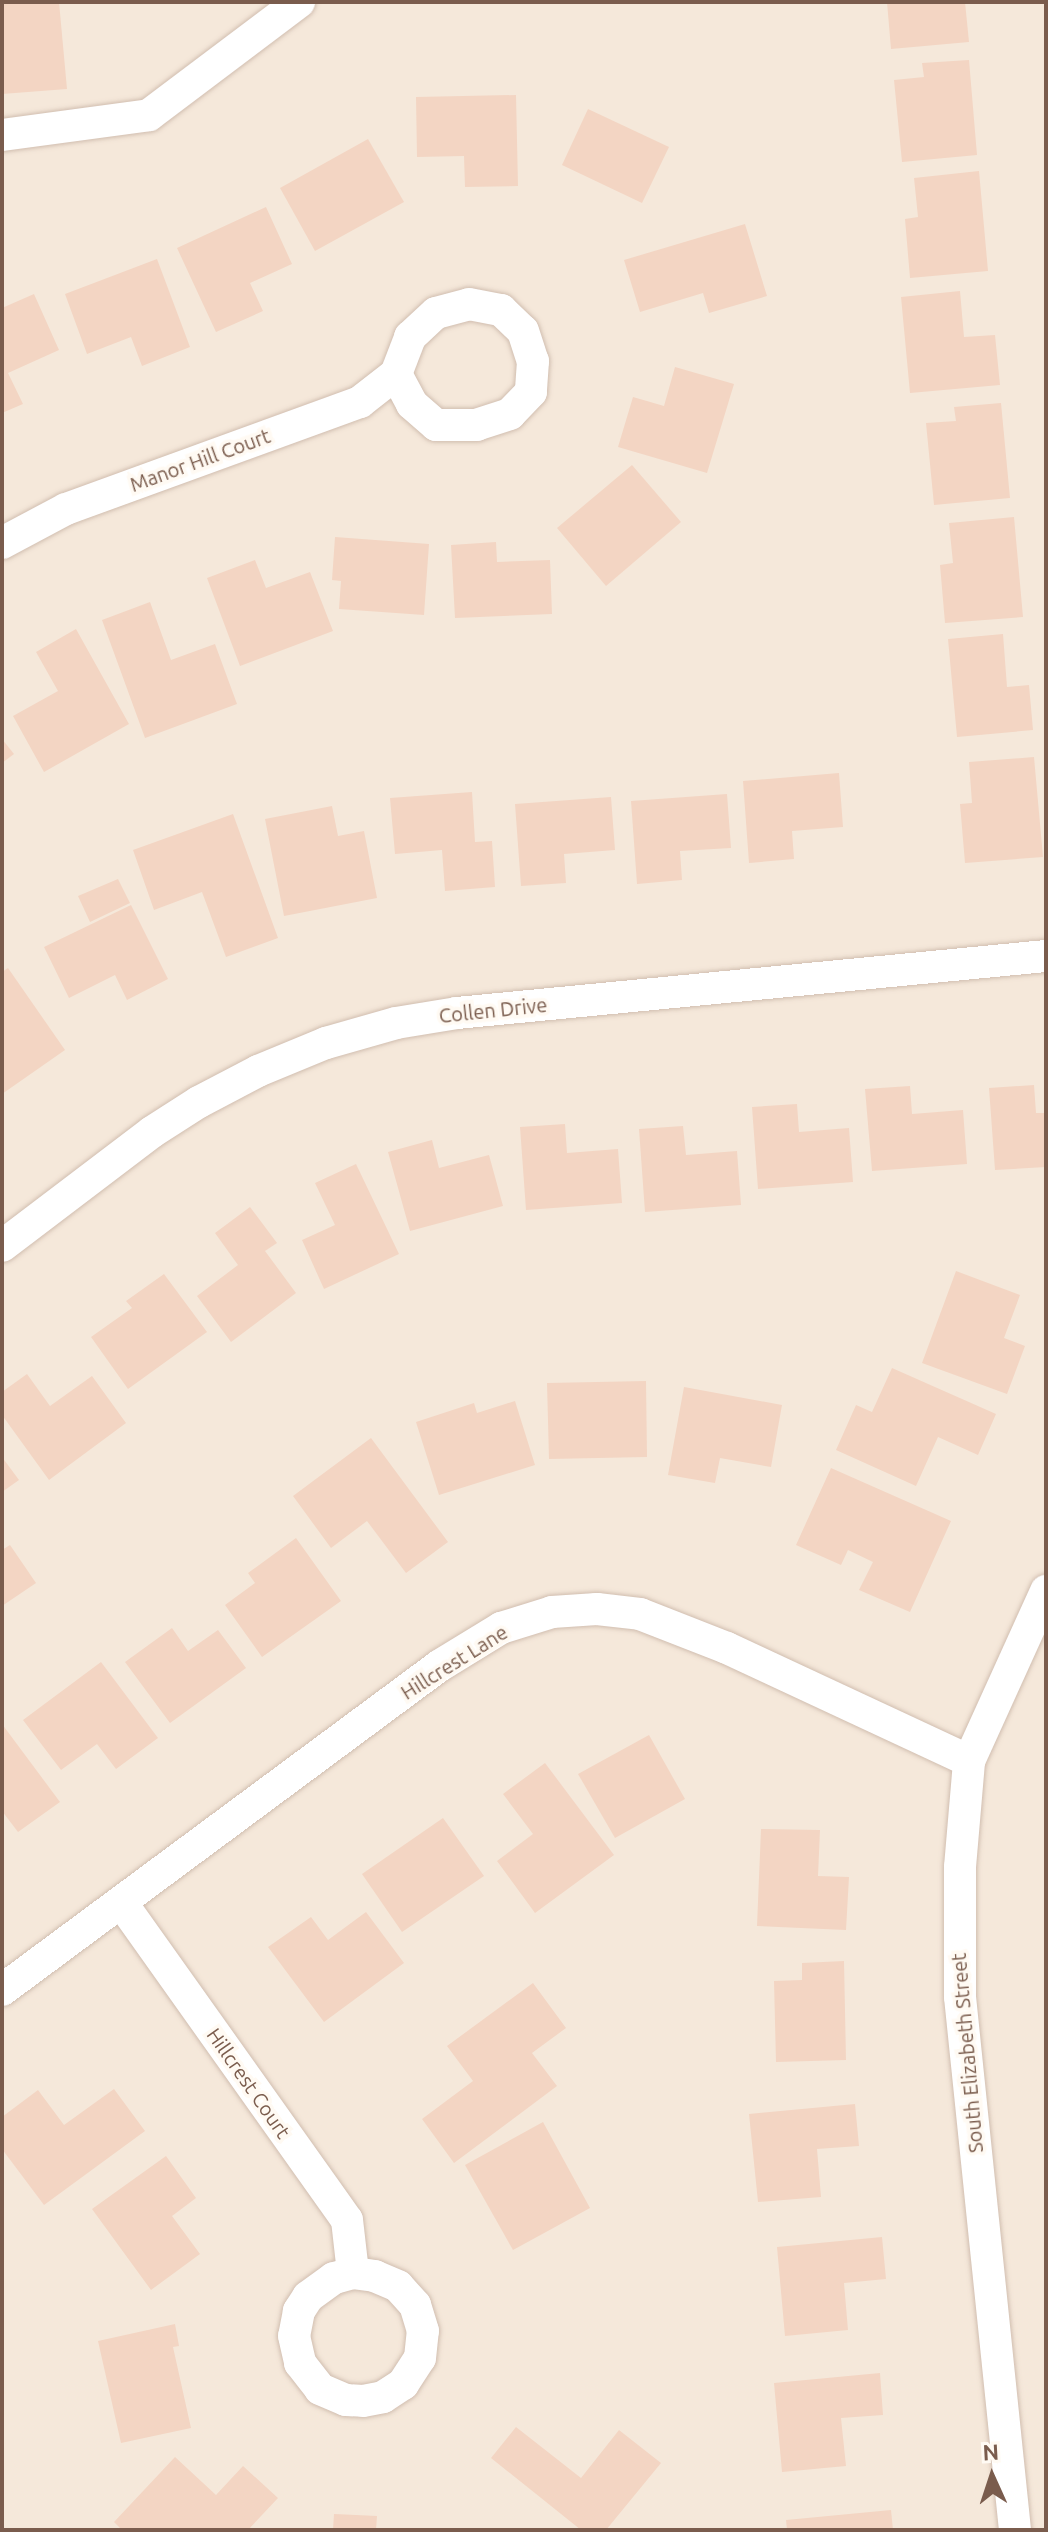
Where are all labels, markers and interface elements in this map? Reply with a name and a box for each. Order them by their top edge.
street label: Manor Hill Court [127,423,273,497]
street label: Collen Drive [438,992,548,1028]
street label: Hillcrest Lane [396,1620,512,1704]
street label: South Elizabeth Street [946,1952,988,2154]
street label: Hillcrest Court [202,2023,296,2143]
north arrow [952,2436,1032,2516]
text: N [982,2439,1000,2464]

